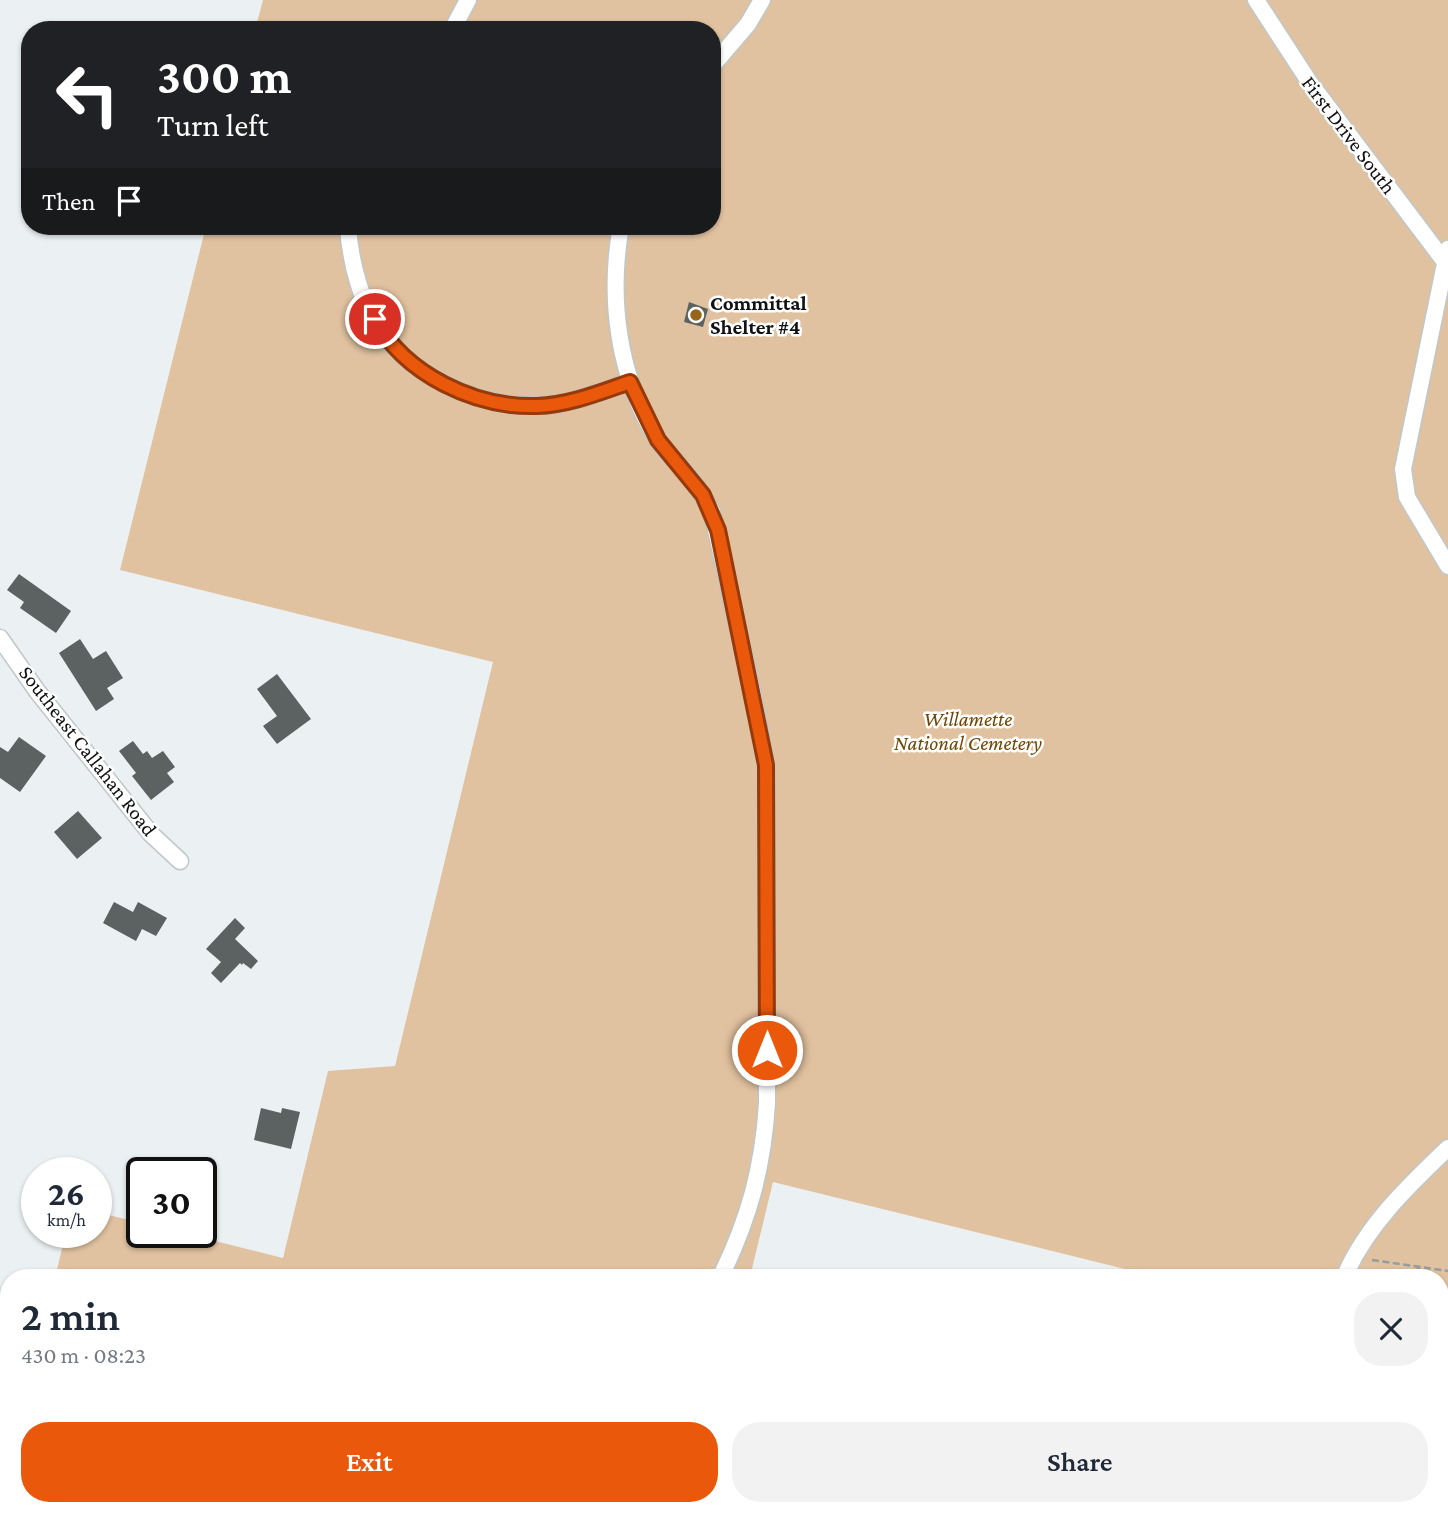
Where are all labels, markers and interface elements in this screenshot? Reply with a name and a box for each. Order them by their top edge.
icon: left [42,49,133,140]
text: 300 m [157,49,291,104]
street label: First Drive South [1297,71,1401,199]
text: Turn left [157,107,268,143]
icon: arrive [110,182,148,220]
text: Then [42,187,96,216]
pin [345,289,405,349]
place label: Committal Shelter #4 [710,291,807,339]
icon: arrive [356,300,394,338]
marker: Committal Shelter #4 [688,307,704,323]
street label: Southeast Callahan Road [14,661,162,841]
park label: Willamette National Cemetery [894,707,1042,755]
position arrow [730,1013,804,1087]
speed limit sign: 30 [126,1157,217,1248]
text: 26 [48,1174,85,1213]
text: km/h [47,1210,86,1230]
text: 2 min [21,1292,120,1339]
button: close [1354,1292,1428,1366]
text: 430 m · 08:23 [21,1342,146,1368]
button: Exit [21,1422,718,1502]
button: Share [732,1422,1428,1502]

